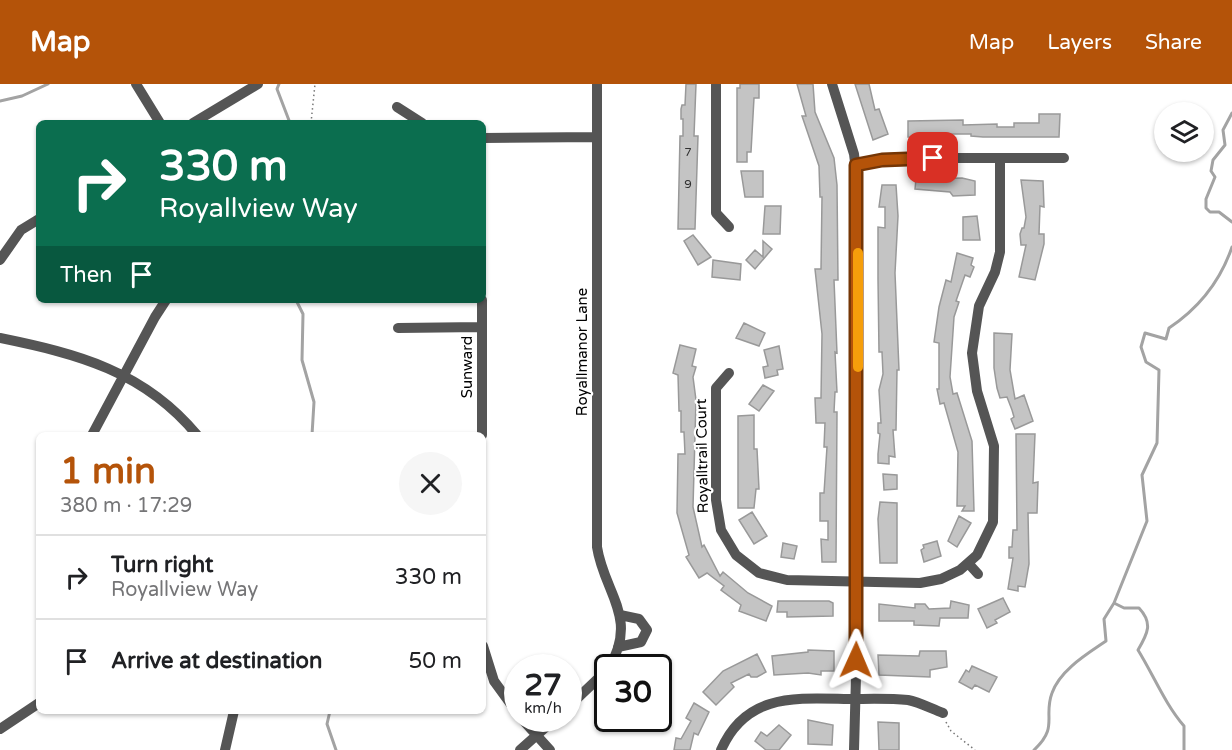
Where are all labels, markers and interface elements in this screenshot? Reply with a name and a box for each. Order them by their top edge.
text: Map [30,25,90,59]
text: Map [969,30,1014,55]
text: Layers [1047,30,1112,55]
text: Share [1145,30,1202,55]
map controls [1154,102,1214,162]
button: layers [1154,102,1214,162]
pin [907,132,958,183]
text: 330 m [159,141,288,192]
icon: arrive [916,141,949,174]
icon: right [60,144,138,222]
house number: 7 [684,145,692,159]
house number: 9 [684,177,692,191]
text: Royallview Way [159,192,358,225]
icon: arrive [125,258,158,291]
text: Then [60,262,113,288]
street label: Royallmanor Lane [573,288,591,416]
street label: Sunward [458,336,476,398]
street label: Royalltrail Court [692,398,712,514]
text: 1 min [60,450,156,493]
button: close [399,452,462,515]
text: 380 m · 17:29 [60,494,192,518]
text: Turn right [111,552,213,578]
icon: right [60,561,93,594]
text: 330 m [395,564,462,590]
text: Royallview Way [111,578,258,602]
position arrow [824,628,888,692]
icon: arrive [60,645,93,678]
text: Arrive at destination [111,648,322,674]
text: 50 m [408,648,462,674]
speed limit sign: 30 [594,654,672,732]
text: 27 [524,667,562,704]
text: km/h [524,699,562,717]

